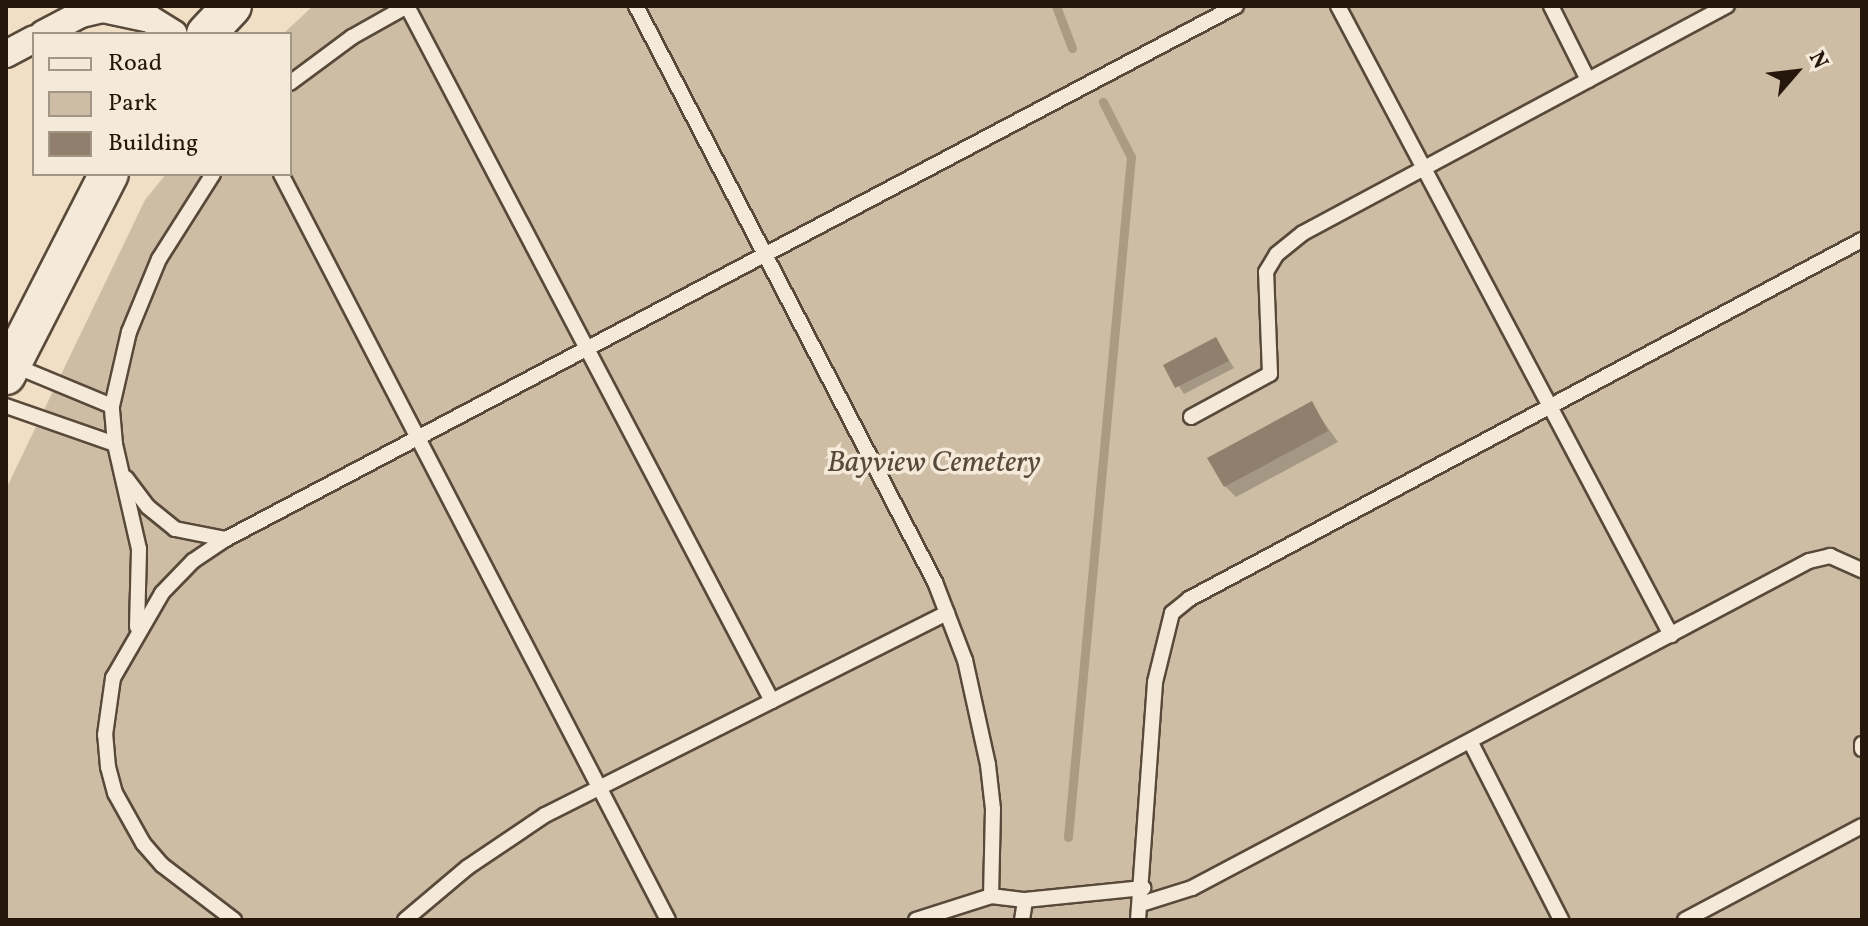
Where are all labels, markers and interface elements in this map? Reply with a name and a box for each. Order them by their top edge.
legend [32,32,292,176]
north arrow [1756,32,1836,112]
text: N [1800,46,1835,75]
text: Road [108,47,162,81]
text: Park [108,87,157,121]
text: Building [108,127,198,161]
park label: Bayview Cemetery [827,445,1041,481]

